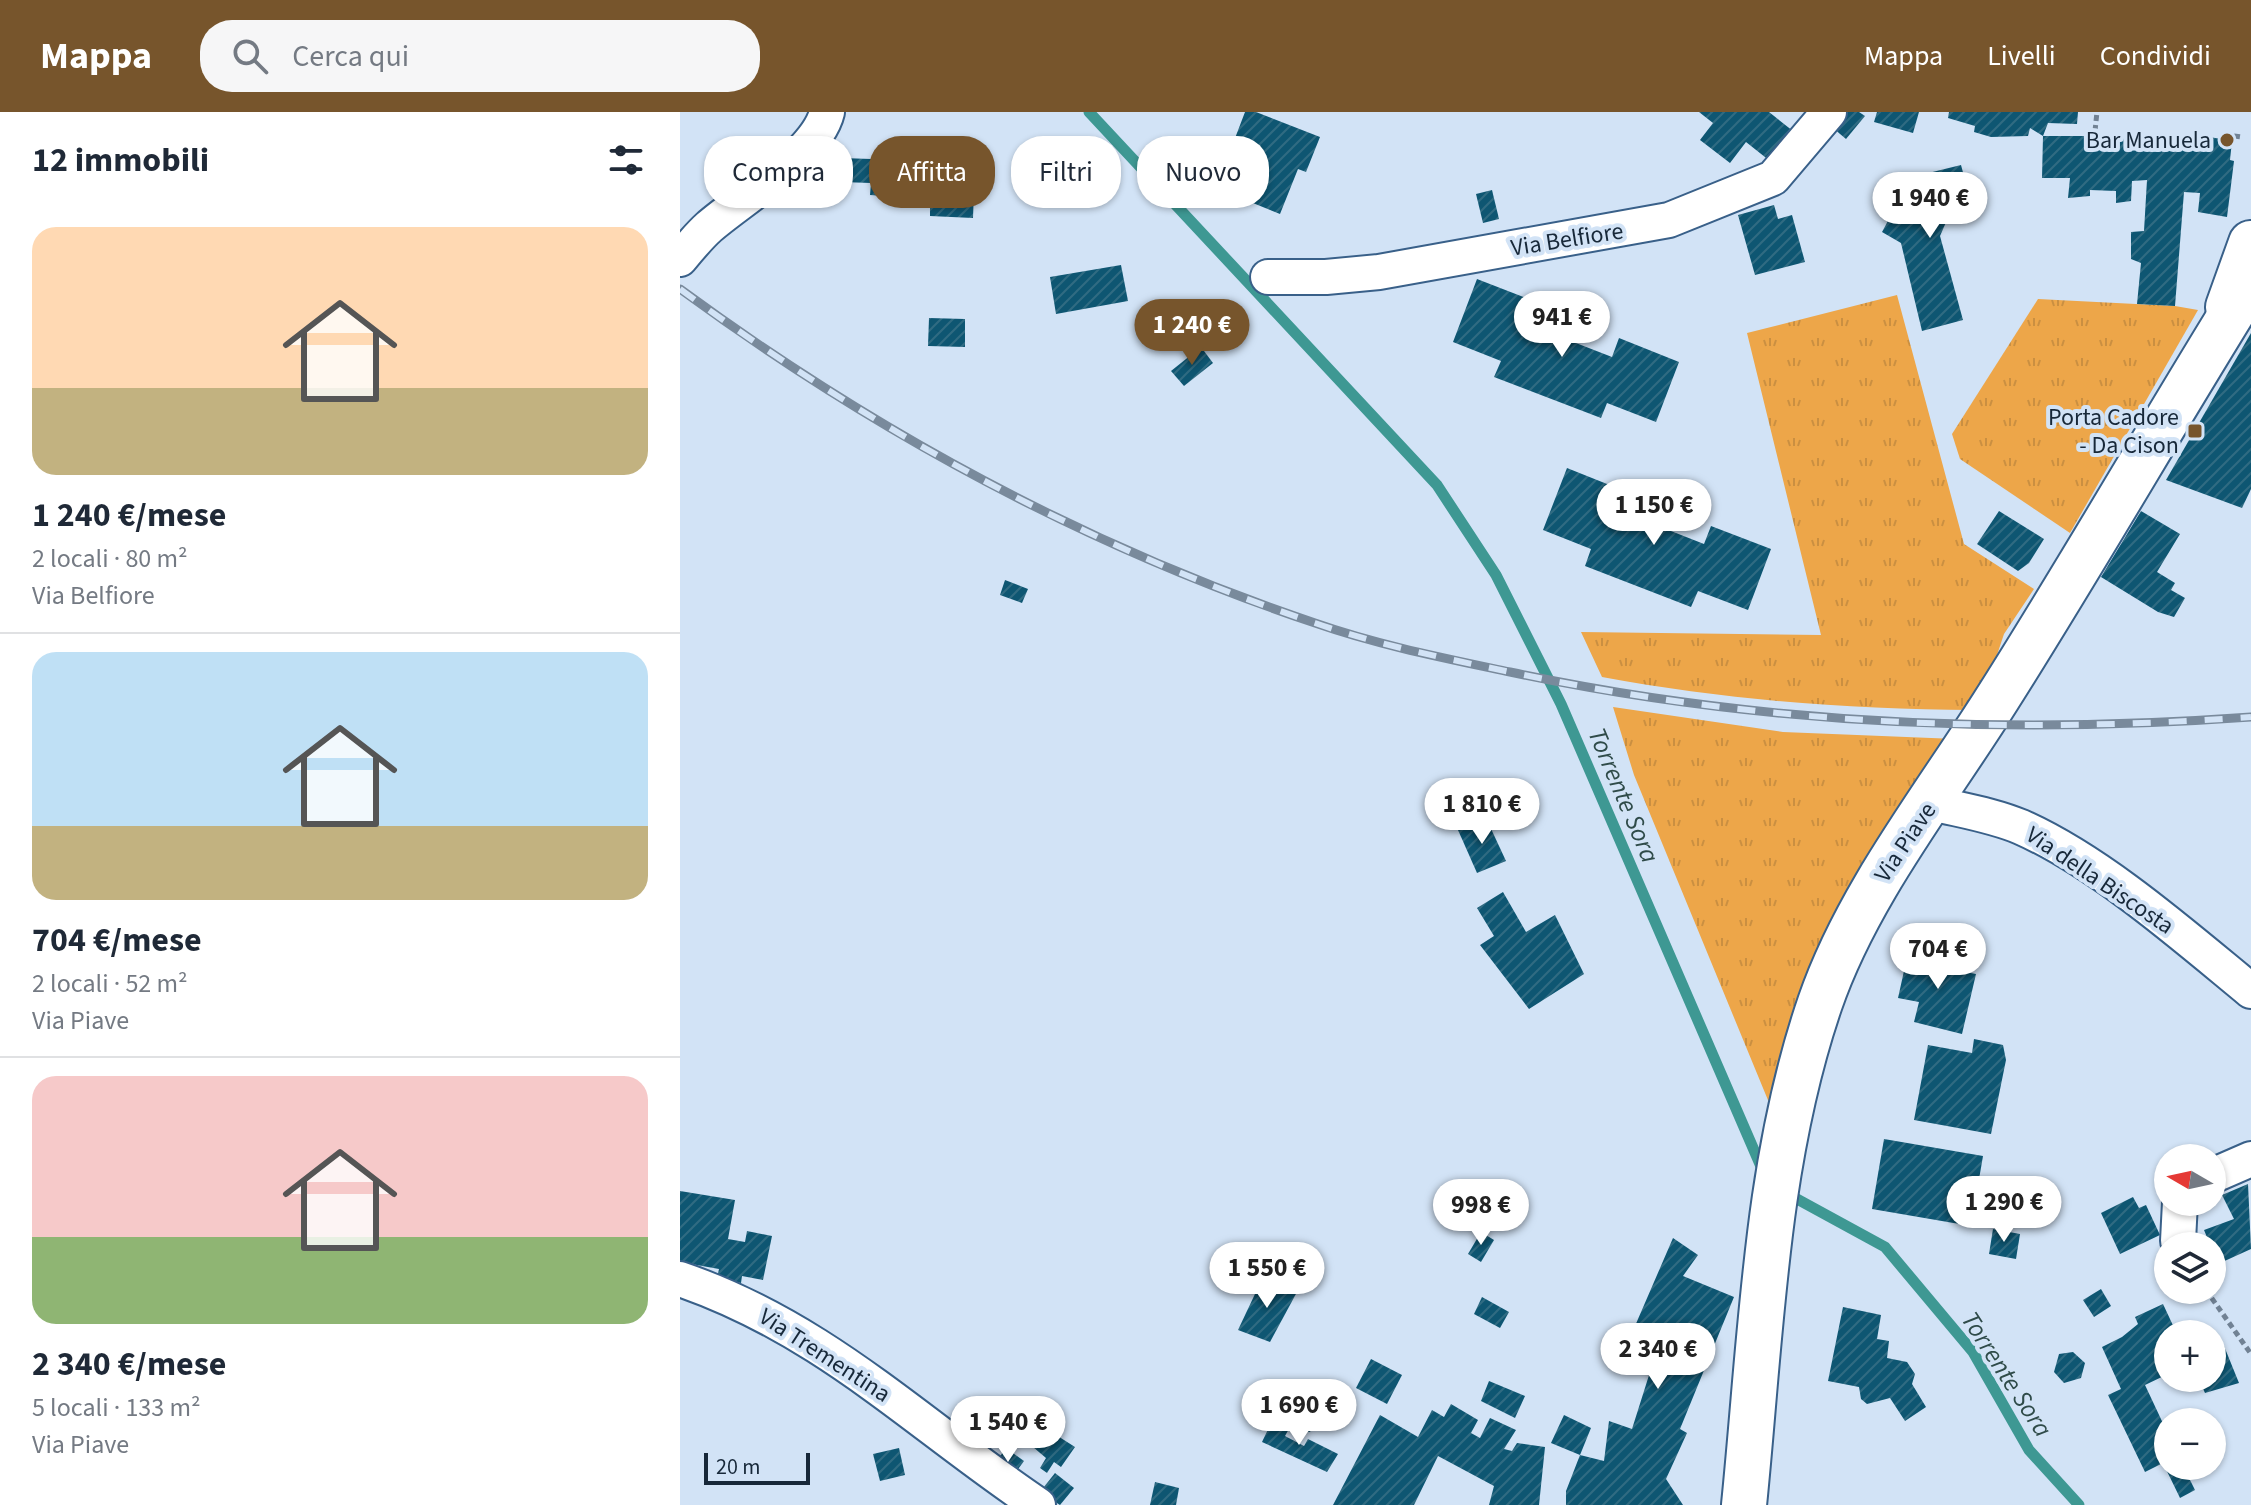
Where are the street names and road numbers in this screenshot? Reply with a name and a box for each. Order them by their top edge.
street label: Via Belfiore [1508,213,1626,266]
street label: Via Piave [1866,795,1945,889]
street label: Via della Biscosta [2019,818,2181,943]
street label: Via Trementina [752,1300,898,1411]

